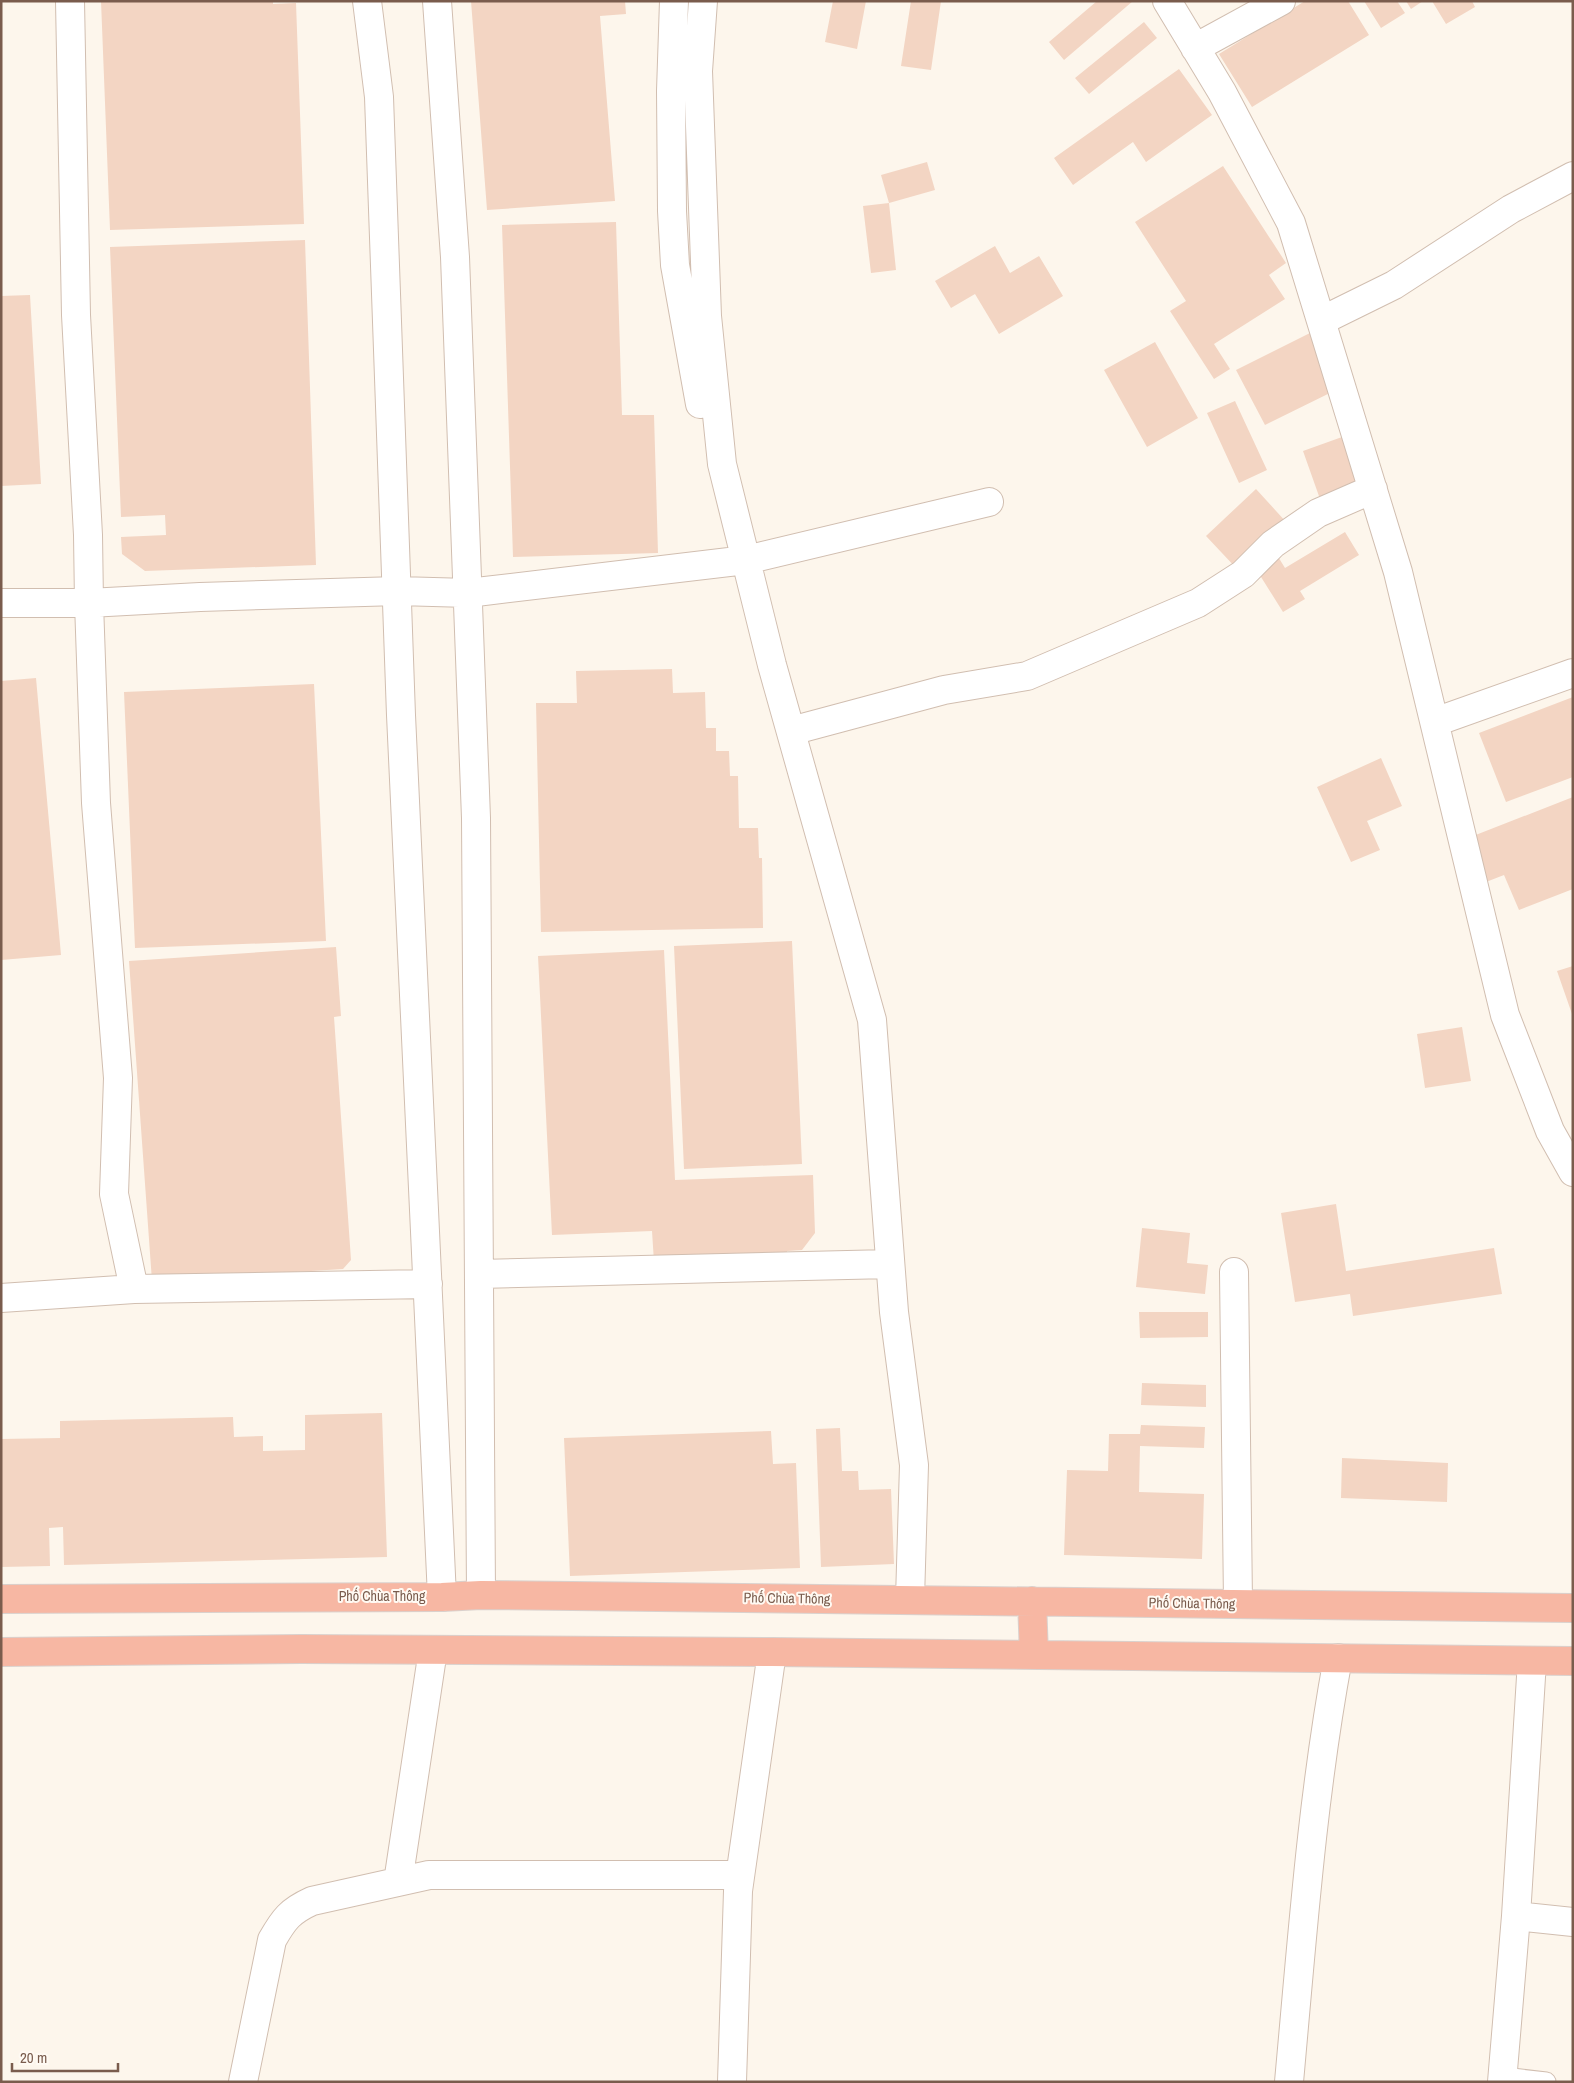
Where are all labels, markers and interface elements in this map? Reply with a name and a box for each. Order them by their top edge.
street label: Phố Chùa Thông [339,1587,426,1605]
street label: Phố Chùa Thông [744,1588,831,1608]
street label: Phố Chùa Thông [1149,1593,1236,1613]
scale bar [12,2040,119,2072]
text: 20 m [20,2047,47,2068]

